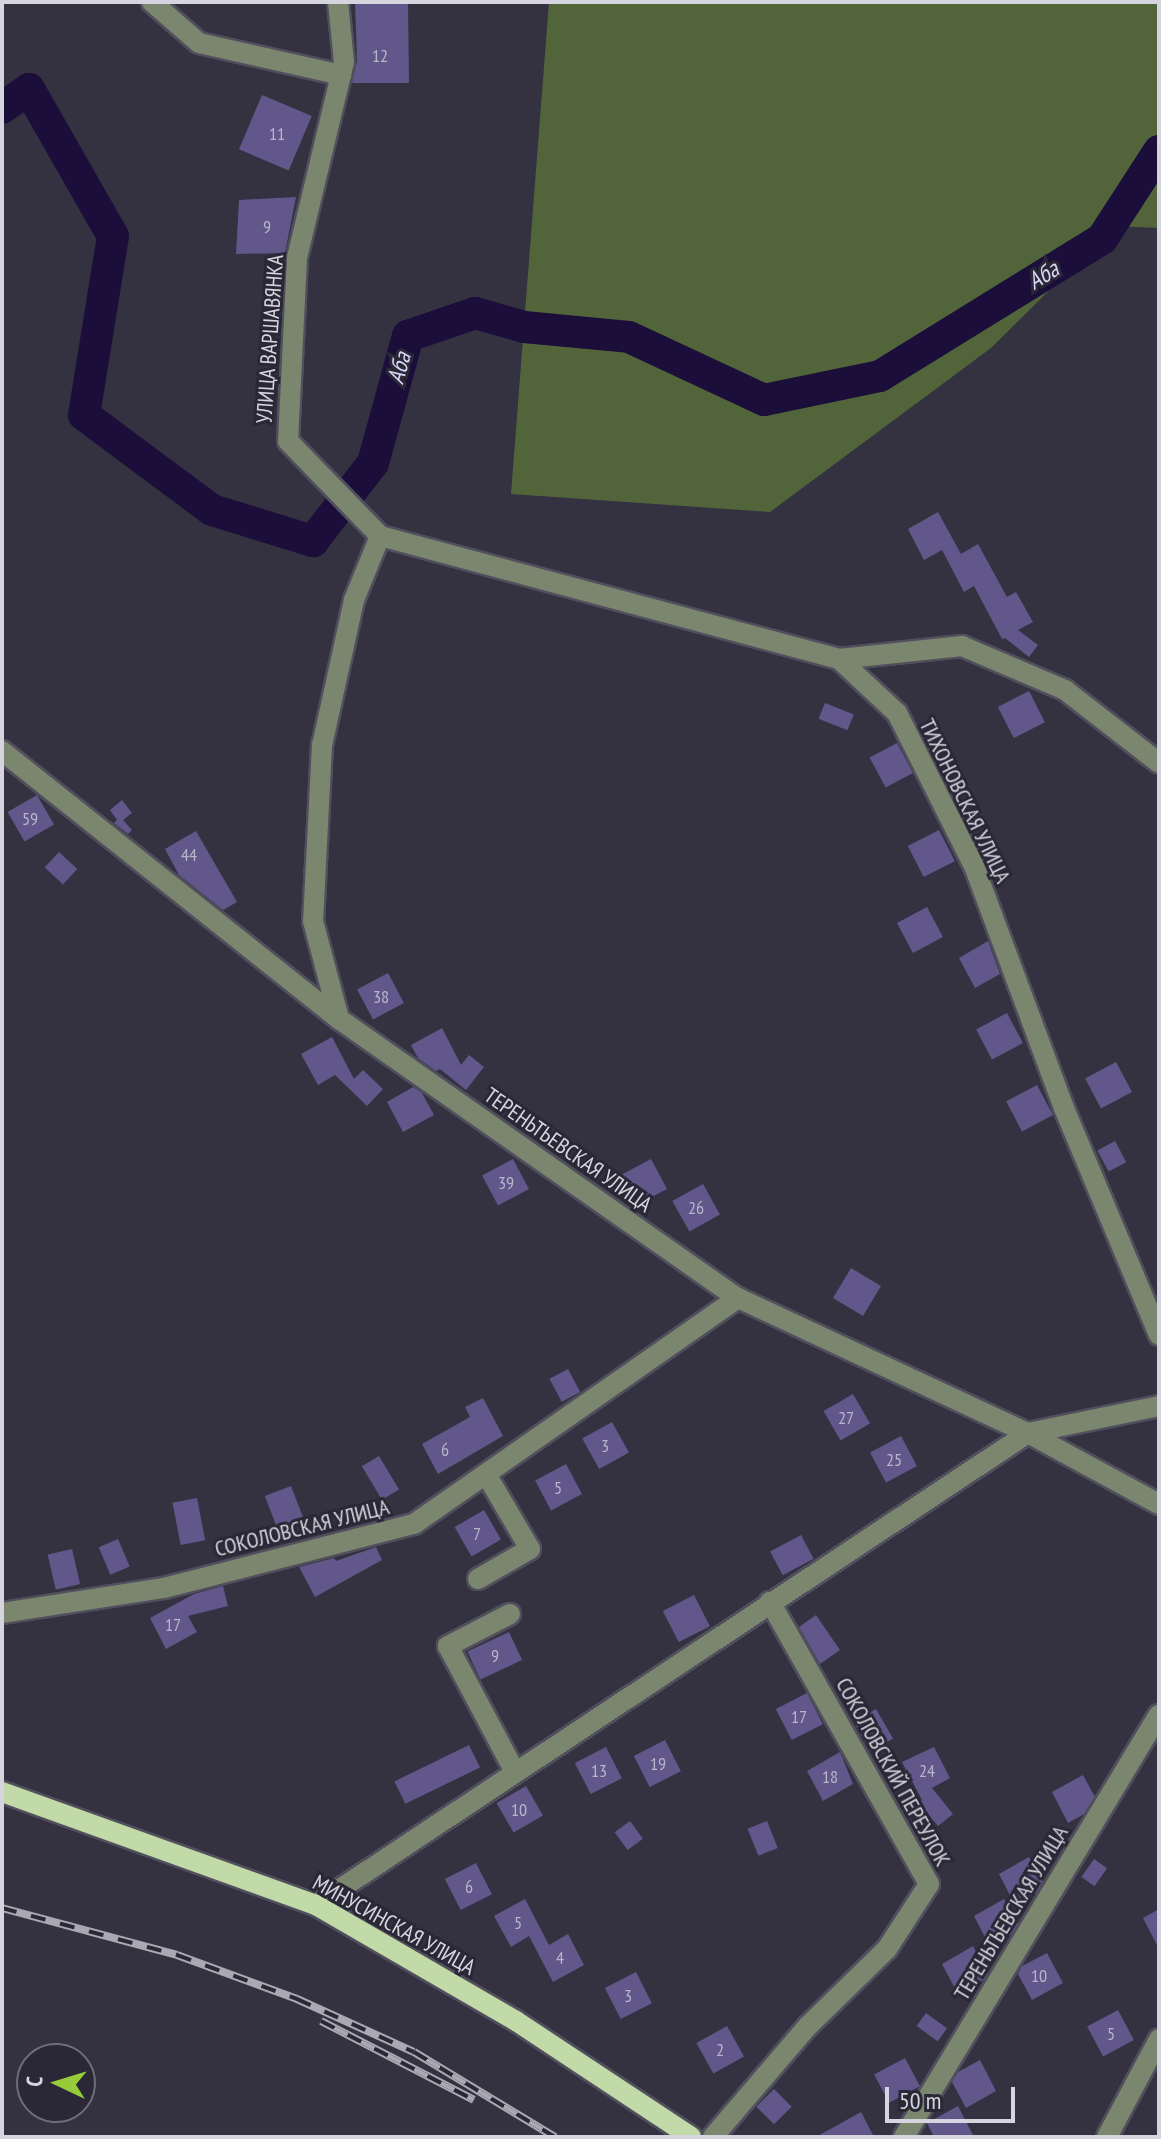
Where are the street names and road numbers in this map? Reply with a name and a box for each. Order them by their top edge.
street label: УЛИЦА ВАРШАВЯНКА [251,253,289,425]
street label: ТИХОНОВСКАЯ УЛИЦА [914,714,1016,888]
street label: ТЕРЕНЬТЬЕВСКАЯ УЛИЦА [479,1082,657,1218]
street label: СОКОЛОВСКАЯ УЛИЦА [212,1494,392,1562]
street label: СОКОЛОВСКИЙ ПЕРЕУЛОК [830,1673,956,1871]
street label: ТЕРЕНЬТЬЕВСКАЯ УЛИЦА [948,1821,1074,2005]
street label: МИНУСИНСКАЯ УЛИЦА [308,1869,480,1981]

